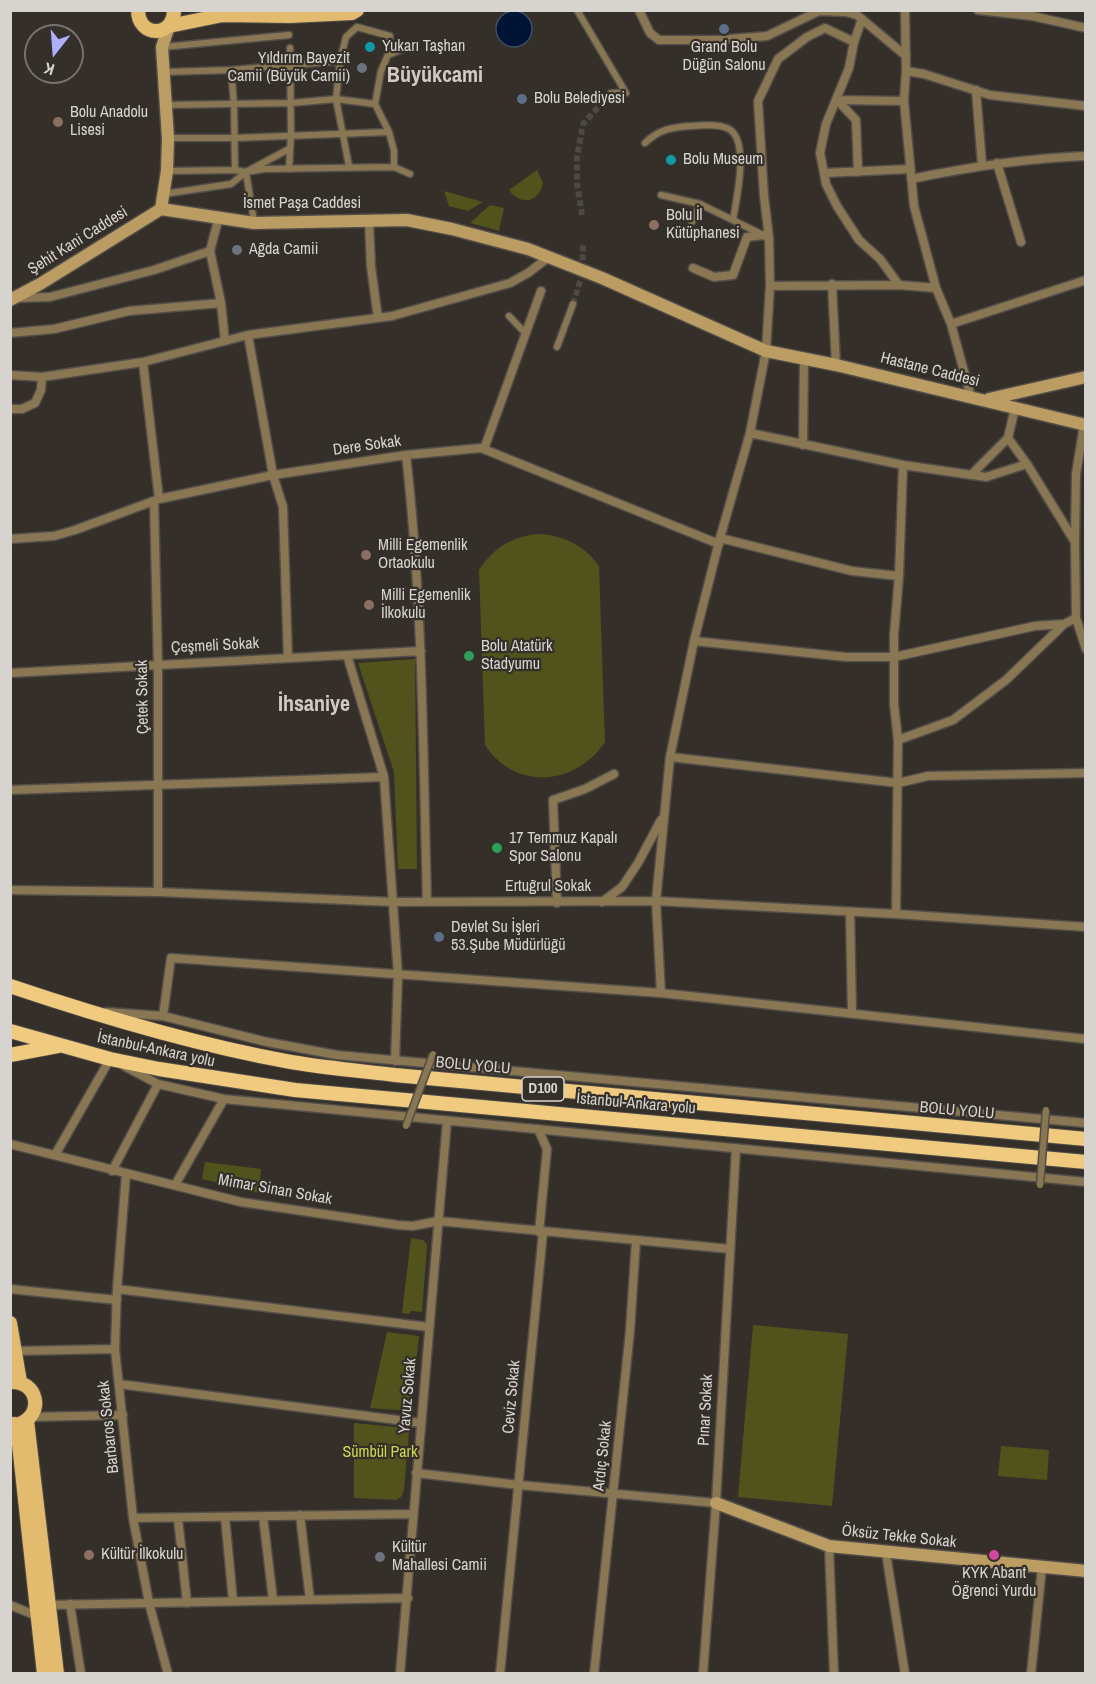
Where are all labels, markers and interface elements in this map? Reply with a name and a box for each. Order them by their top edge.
marker: Grand Bolu Düğün Salonu [717,22,731,36]
north arrow [24,24,84,84]
place label: Yukarı Taşhan [382,37,465,57]
place label: Grand Bolu Düğün Salonu [682,38,766,76]
marker: Yukarı Taşhan [363,40,377,54]
place label: Yıldırım Bayezit Camii (Büyük Camii) [228,49,350,87]
text: K [42,57,57,81]
marker: Yıldırım Bayezit Camii (Büyük Camii) [355,61,369,75]
district label: Büyükcami [387,63,483,89]
place label: Bolu Belediyesi [534,89,625,109]
marker: Bolu Belediyesi [515,92,529,106]
place label: Bolu Anadolu Lisesi [70,103,148,141]
marker: Bolu Anadolu Lisesi [51,115,65,129]
place label: Bolu Museum [683,150,763,170]
marker: Bolu Museum [664,153,678,167]
street label: İsmet Paşa Caddesi [243,194,361,214]
street label: Şehit Kani Caddesi [25,203,131,279]
place label: Bolu İl Kütüphanesi [666,206,740,244]
marker: Bolu İl Kütüphanesi [647,218,661,232]
place label: Ağda Camii [249,240,318,260]
marker: Ağda Camii [230,243,244,257]
street label: Hastane Caddesi [878,348,982,392]
street label: Dere Sokak [332,432,402,460]
place label: Milli Egemenlik Ortaokulu [378,536,468,574]
marker: Milli Egemenlik Ortaokulu [359,548,373,562]
place label: Milli Egemenlik İlkokulu [381,586,471,624]
marker: Milli Egemenlik İlkokulu [362,598,376,612]
street label: Çeşmeli Sokak [170,634,260,658]
place label: Bolu Atatürk Stadyumu [481,637,552,675]
marker: Bolu Atatürk Stadyumu [462,649,476,663]
street label: Çetek Sokak [133,660,153,734]
district label: İhsaniye [278,692,350,718]
place label: 17 Temmuz Kapalı Spor Salonu [509,829,618,867]
marker: 17 Temmuz Kapalı Spor Salonu [490,841,504,855]
street label: Ertuğrul Sokak [505,877,591,897]
place label: Devlet Su İşleri 53.Şube Müdürlüğü [451,918,566,956]
marker: Devlet Su İşleri 53.Şube Müdürlüğü [432,930,446,944]
street label: İstanbul-Ankara yolu [96,1028,216,1072]
street label: BOLU YOLU [435,1053,511,1079]
road number: D100 [522,1077,564,1101]
street label: İstanbul-Ankara yolu [576,1089,696,1119]
street label: BOLU YOLU [919,1098,995,1124]
street label: Mimar Sinan Sokak [217,1171,333,1209]
street label: Yavuz Sokak [395,1357,421,1435]
street label: Ceviz Sokak [499,1359,525,1435]
street label: Pınar Sokak [695,1374,717,1446]
street label: Barbaros Sokak [95,1380,123,1474]
street label: Ardıç Sokak [590,1420,616,1492]
park label: Sümbül Park [342,1443,418,1463]
street label: Öksüz Tekke Sokak [841,1521,957,1553]
place label: Kültür Mahallesi Camii [392,1538,487,1576]
place label: Kültür İlkokulu [101,1545,183,1565]
marker: Kültür İlkokulu [82,1548,96,1562]
marker: KYK Abant Öğrenci Yurdu [987,1548,1001,1562]
marker: Kültür Mahallesi Camii [373,1550,387,1564]
place label: KYK Abant Öğrenci Yurdu [952,1564,1036,1602]

